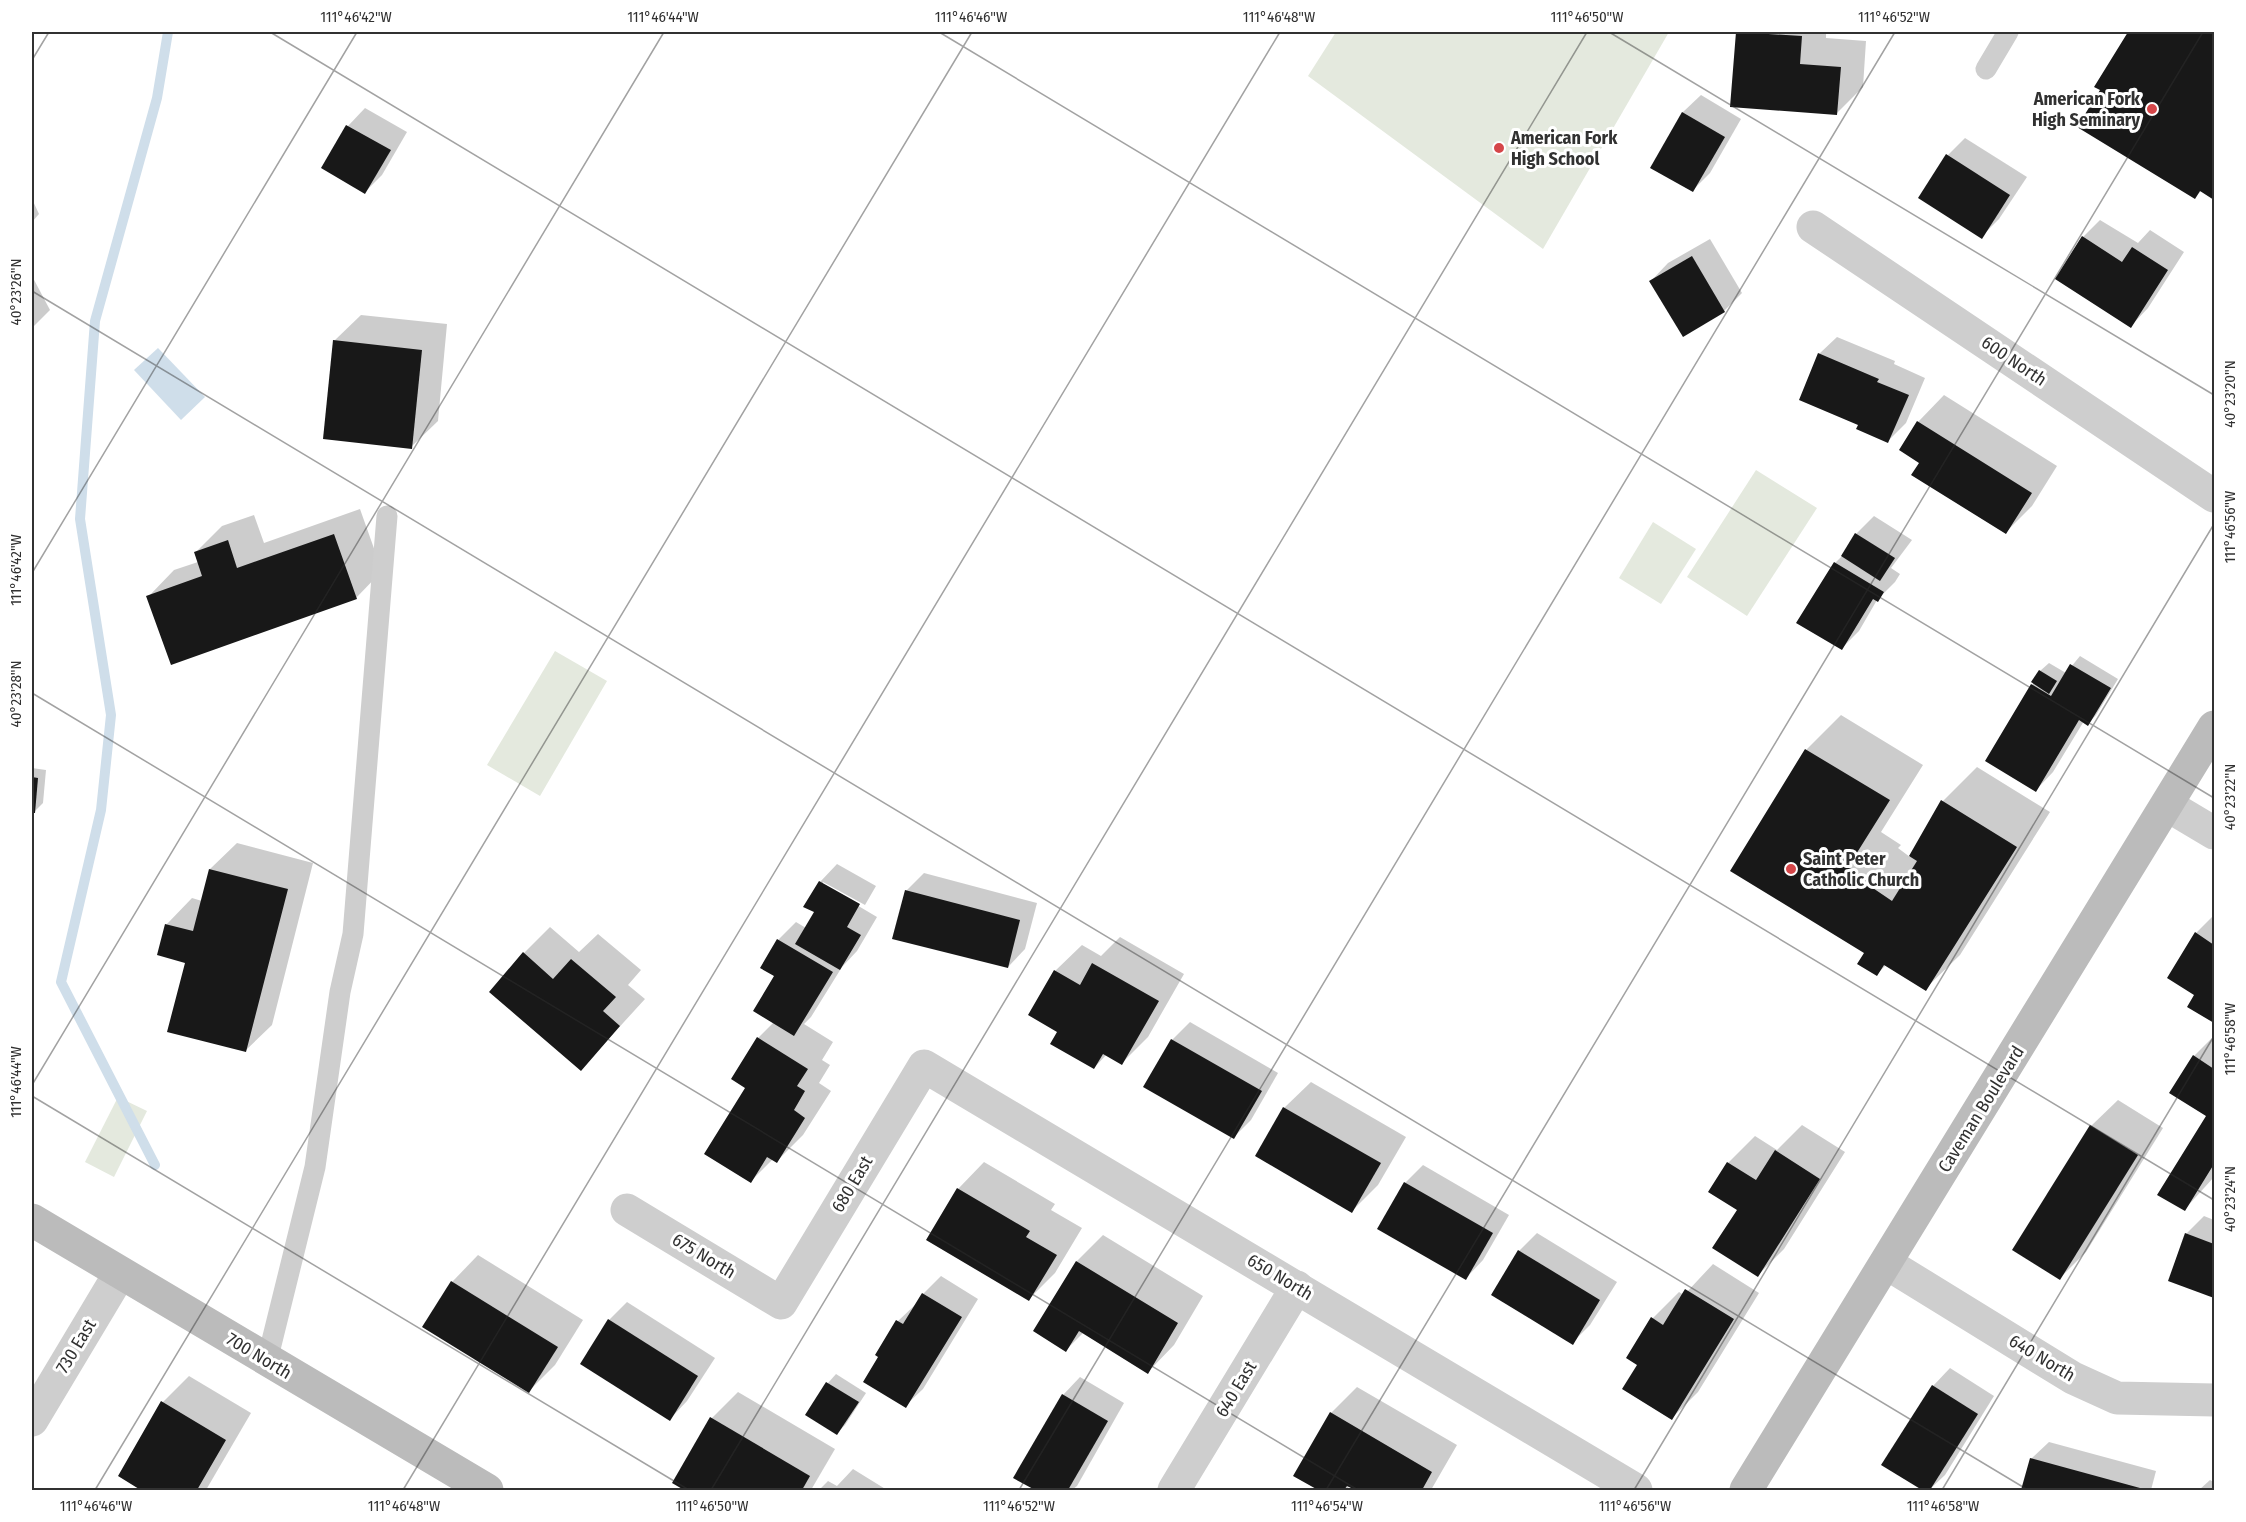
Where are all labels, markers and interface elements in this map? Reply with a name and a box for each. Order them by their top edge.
text: 111°46'42"W [320,8,392,26]
text: 111°46'44"W [627,8,699,26]
text: 111°46'46"W [935,8,1007,26]
text: 111°46'48"W [1243,8,1315,26]
text: 111°46'50"W [1550,8,1624,26]
text: 111°46'52"W [1858,8,1930,26]
place label: American Fork High Seminary [2032,88,2141,131]
marker: American Fork High Seminary [2145,102,2159,116]
place label: American Fork High School [1510,127,1618,170]
marker: American Fork High School [1492,141,1506,155]
text: 40°23'26"N [7,258,25,326]
street label: 600 North [1977,331,2051,391]
text: 40°23'20"N [2221,360,2239,428]
text: 111°46'56"W [2221,491,2239,563]
text: 111°46'42"W [7,534,25,606]
text: 40°23'28"N [7,660,25,728]
text: 40°23'22"N [2221,764,2239,830]
place label: Saint Peter Catholic Church [1803,848,1919,891]
marker: Saint Peter Catholic Church [1784,862,1798,876]
text: 111°46'58"W [2221,1003,2239,1075]
street label: Caveman Boulevard [1933,1042,2029,1176]
text: 111°46'44"W [7,1046,25,1118]
street label: 680 East [827,1152,877,1216]
text: 40°23'24"N [2221,1166,2239,1232]
street label: 675 North [668,1229,740,1283]
street label: 650 North [1243,1249,1317,1305]
street label: 730 East [51,1315,101,1377]
street label: 700 North [222,1328,296,1384]
street label: 640 North [2005,1330,2079,1386]
street label: 640 East [1211,1357,1261,1421]
text: 111°46'46"W [60,1497,132,1515]
text: 111°46'48"W [368,1497,440,1515]
text: 111°46'50"W [675,1497,749,1515]
text: 111°46'52"W [983,1497,1055,1515]
text: 111°46'54"W [1291,1497,1363,1515]
text: 111°46'56"W [1599,1497,1671,1515]
text: 111°46'58"W [1907,1497,1979,1515]

